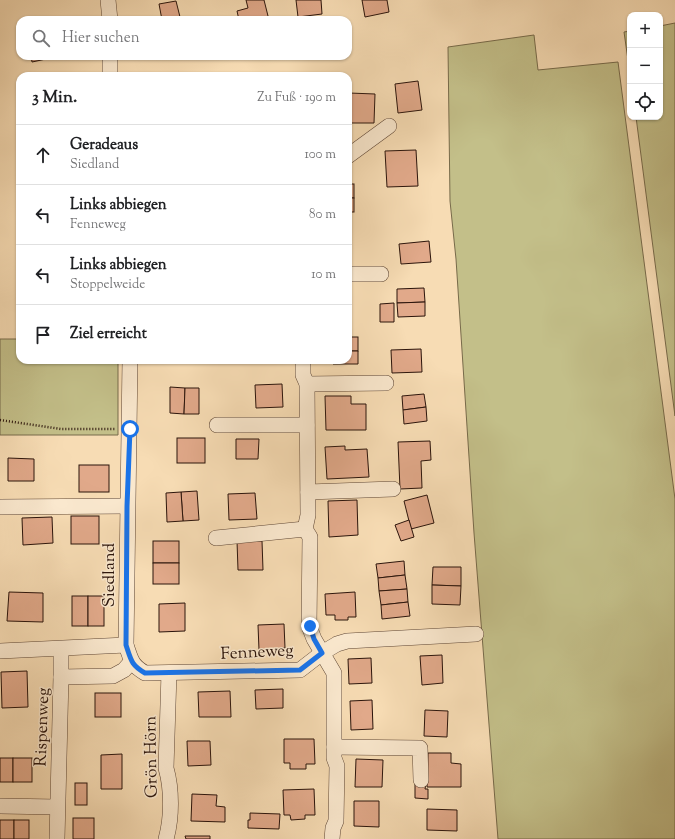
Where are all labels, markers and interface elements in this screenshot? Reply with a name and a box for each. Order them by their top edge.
map controls [627,12,663,120]
button: + [627,12,663,48]
search box [16,16,352,60]
icon: search [30,27,52,49]
text: Hier suchen [62,28,140,49]
button: − [627,48,663,84]
button: locate [627,84,663,120]
text: 3 Min. [32,86,77,110]
text: Zu Fuß · 190 m [257,89,336,107]
text: Geradeaus [70,135,138,156]
icon: ahead [32,144,54,166]
text: 100 m [304,146,336,164]
text: Siedland [70,156,119,174]
text: Links abbiegen [70,195,167,216]
icon: left [32,204,54,226]
text: 80 m [309,206,336,224]
text: Fenneweg [70,216,126,234]
text: Links abbiegen [70,255,167,276]
icon: left [32,264,54,286]
text: 10 m [311,266,336,284]
text: Stoppelweide [70,276,145,294]
icon: arrive [32,324,54,346]
text: Ziel erreicht [70,324,147,345]
route start [121,420,139,438]
street label: Siedland [98,542,122,607]
route end [301,617,319,635]
street label: Fenneweg [220,639,294,667]
street label: Rispenweg [30,687,56,767]
street label: Grön Hörn [139,716,165,798]

